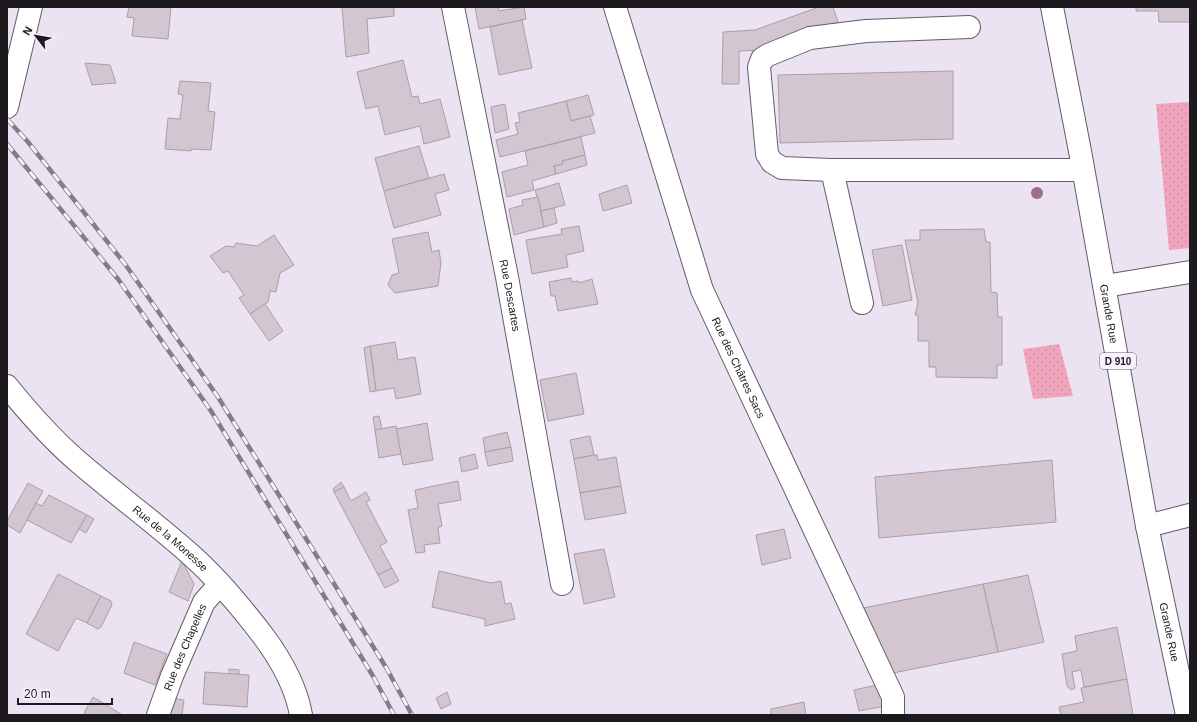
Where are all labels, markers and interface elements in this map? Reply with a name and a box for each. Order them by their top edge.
north arrow [16,16,56,56]
text: N [20,24,35,37]
street label: Rue Descartes [498,258,523,333]
street label: Grande Rue [1098,283,1120,344]
street label: Rue des Châtres Sacs [710,315,768,421]
road number: D 910 [1100,353,1136,369]
street label: Rue de la Monesse [130,503,210,574]
street label: Rue des Chapelles [161,601,209,692]
street label: Grande Rue [1157,601,1182,663]
scale bar [18,680,112,706]
text: 20 m [24,687,51,701]

